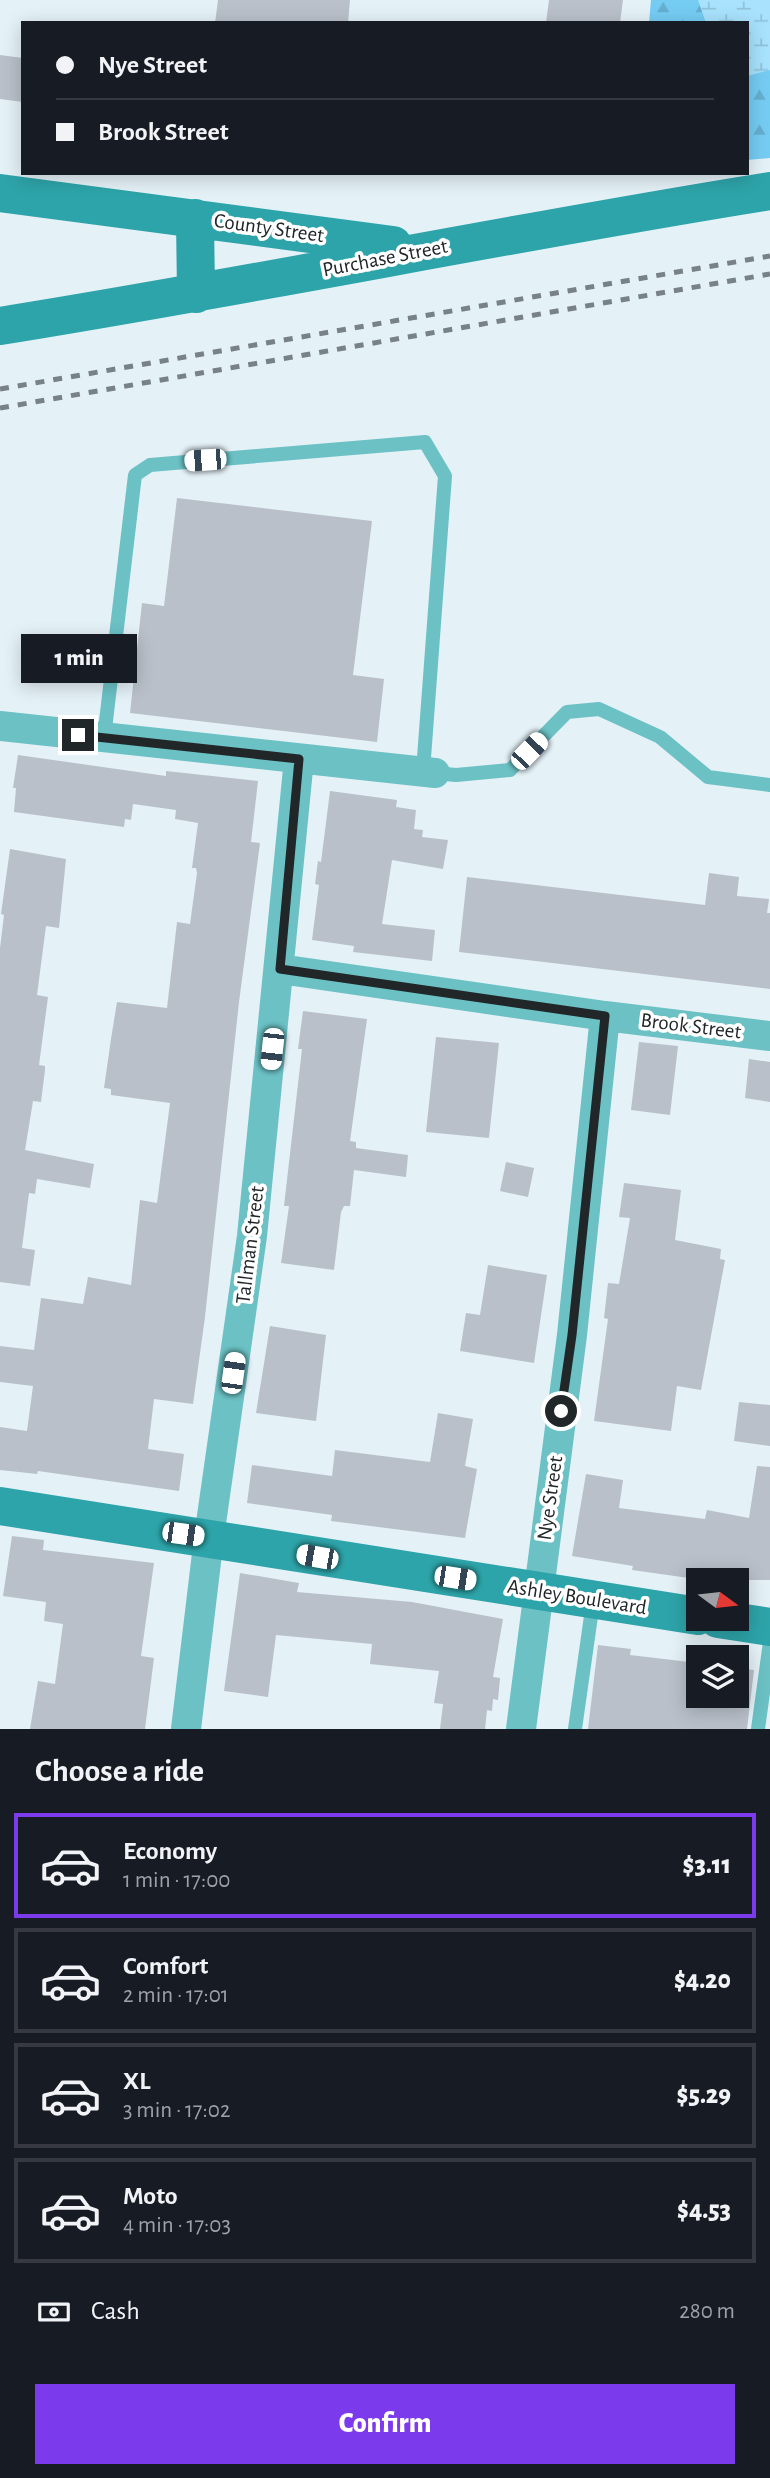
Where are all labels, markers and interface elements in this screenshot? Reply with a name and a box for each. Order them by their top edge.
text: Nye Street [98,52,207,78]
text: Brook Street [98,119,229,145]
street label: County Street [213,210,326,246]
street label: Purchase Street [321,236,450,280]
car [184,448,227,472]
callout: 1 min [20,634,136,682]
text: 1 min [55,647,103,670]
route end [62,719,94,751]
car [507,729,552,773]
street label: Brook Street [640,1009,743,1043]
car [260,1027,285,1071]
street label: Tallman Street [232,1184,268,1305]
car [220,1351,247,1395]
route start [545,1395,577,1427]
street label: Nye Street [534,1454,566,1542]
car [161,1521,206,1547]
car [295,1543,340,1571]
car [433,1564,478,1592]
north arrow [686,1568,749,1631]
map controls [686,1568,749,1708]
street label: Ashley Boulevard [506,1576,648,1618]
button: layers [686,1645,749,1708]
text: Choose a ride [35,1755,204,1787]
icon: car [39,1834,102,1897]
text: Economy [123,1838,217,1864]
text: $3.11 [683,1852,731,1878]
text: 1 min · 17:00 [123,1869,230,1892]
icon: car [39,1949,102,2012]
text: Comfort [123,1953,208,1979]
text: $4.20 [674,1967,731,1993]
text: 2 min · 17:01 [123,1984,229,2007]
icon: car [39,2064,102,2127]
text: XL [123,2068,150,2094]
text: $5.29 [677,2082,731,2108]
text: 3 min · 17:02 [123,2099,230,2122]
icon: car [39,2179,102,2242]
text: Moto [123,2183,178,2209]
text: $4.53 [677,2197,731,2223]
text: 4 min · 17:03 [123,2214,231,2237]
icon: cash [35,2293,73,2331]
text: Cash [91,2298,140,2324]
text: 280 m [679,2300,735,2323]
button: Confirm [35,2384,735,2464]

